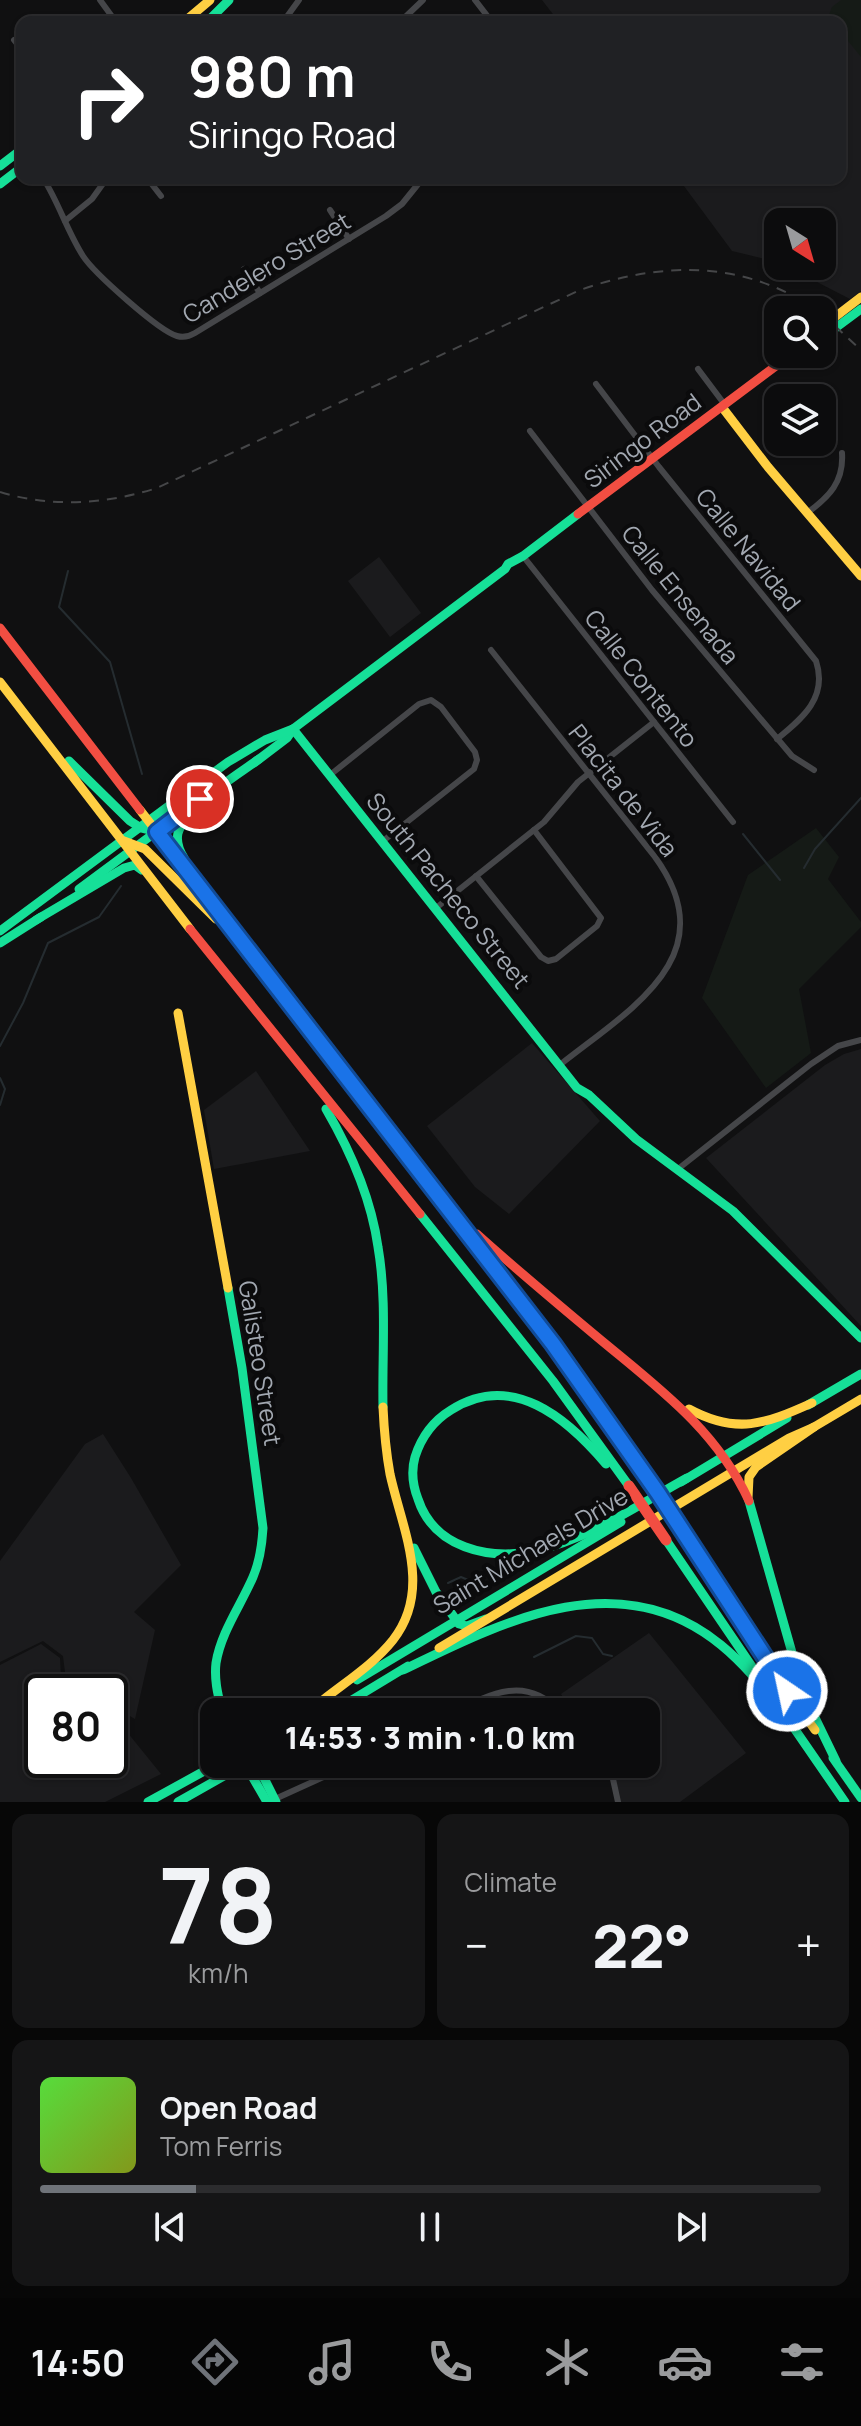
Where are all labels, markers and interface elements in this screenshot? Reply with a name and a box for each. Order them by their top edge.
text: 980 m [188,37,356,114]
icon: right [56,48,160,152]
text: Siringo Road [188,110,397,159]
street label: Candelero Street [176,204,356,330]
north arrow [764,208,836,280]
map controls [764,208,836,456]
button: search [764,296,836,368]
button: layers [764,384,836,456]
street label: Siringo Road [577,385,707,495]
street label: Calle Navidad [689,481,809,617]
street label: Calle Ensenada [615,518,747,670]
street label: Calle Contento [578,602,706,754]
street label: Placita de Vida [562,717,686,863]
pin [166,765,234,833]
icon: arrive [178,777,222,821]
street label: South Pacheco Street [360,785,538,995]
street label: Galisteo Street [232,1278,290,1448]
street label: Saint Michaels Drive [426,1479,634,1621]
position arrow [745,1649,829,1733]
speed limit sign: 80 [24,1674,128,1778]
text: 14:53 · 3 min · 1.0 km [285,1717,575,1758]
text: 78 [159,1832,278,1974]
text: Climate [465,1864,557,1900]
text: 22° [592,1904,692,1986]
text: − [465,1915,488,1975]
text: + [796,1915,821,1975]
text: km/h [188,1955,248,1991]
text: Open Road [160,2087,317,2128]
text: Tom Ferris [160,2128,282,2164]
icon: previous [148,2205,192,2249]
icon: pause [408,2205,452,2249]
icon: next [669,2205,713,2249]
icon: directions [187,2334,243,2390]
icon: music [304,2334,360,2390]
icon: phone [422,2334,478,2390]
icon: climate [539,2334,595,2390]
icon: car [657,2334,713,2390]
icon: filters [774,2334,830,2390]
text: 14:50 [31,2338,126,2387]

